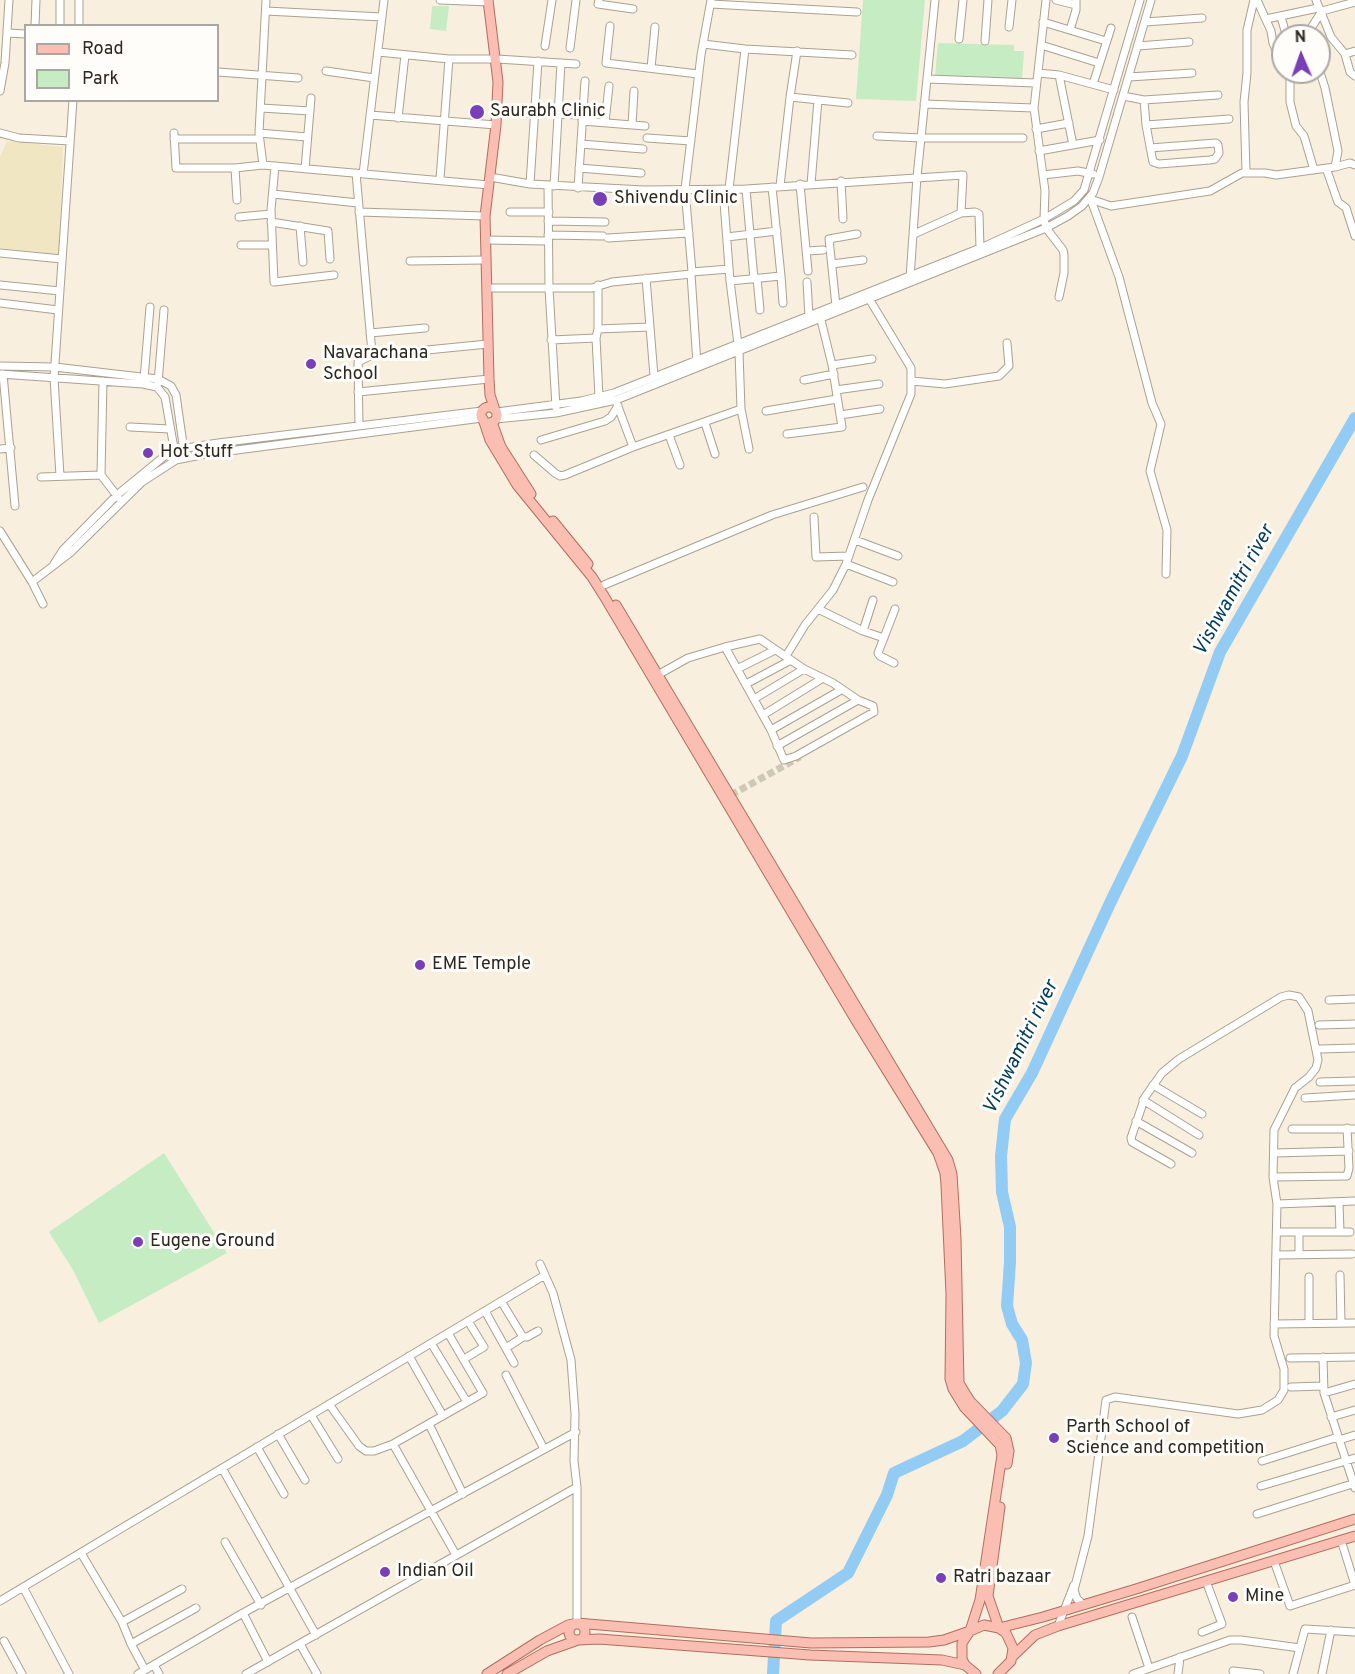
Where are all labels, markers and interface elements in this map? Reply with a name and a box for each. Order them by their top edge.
legend [24,24,219,102]
north arrow [1271,24,1331,84]
text: N [1294,28,1307,48]
text: Road [82,38,124,61]
text: Park [82,68,119,91]
place label: Saurabh Clinic [490,101,606,123]
marker: Saurabh Clinic [468,103,486,121]
place label: Shivendu Clinic [614,188,738,210]
marker: Shivendu Clinic [591,190,609,208]
place label: Navarachana School [323,343,428,386]
marker: Navarachana School [304,357,318,371]
place label: Hot Stuff [160,442,233,464]
marker: Hot Stuff [141,446,155,460]
water label: Vishwamitri river [1189,521,1281,661]
place label: EME Temple [432,954,531,976]
marker: EME Temple [413,958,427,972]
water label: Vishwamitri river [979,977,1065,1119]
place label: Eugene Ground [150,1231,275,1253]
marker: Eugene Ground [131,1235,145,1249]
place label: Parth School of Science and competition [1066,1417,1264,1460]
marker: Parth School of Science and competition [1047,1431,1061,1445]
place label: Indian Oil [397,1561,474,1583]
marker: Indian Oil [378,1565,392,1579]
place label: Ratri bazaar [953,1567,1051,1589]
marker: Ratri bazaar [934,1571,948,1585]
place label: Mine [1245,1586,1284,1608]
marker: Mine [1226,1590,1240,1604]

